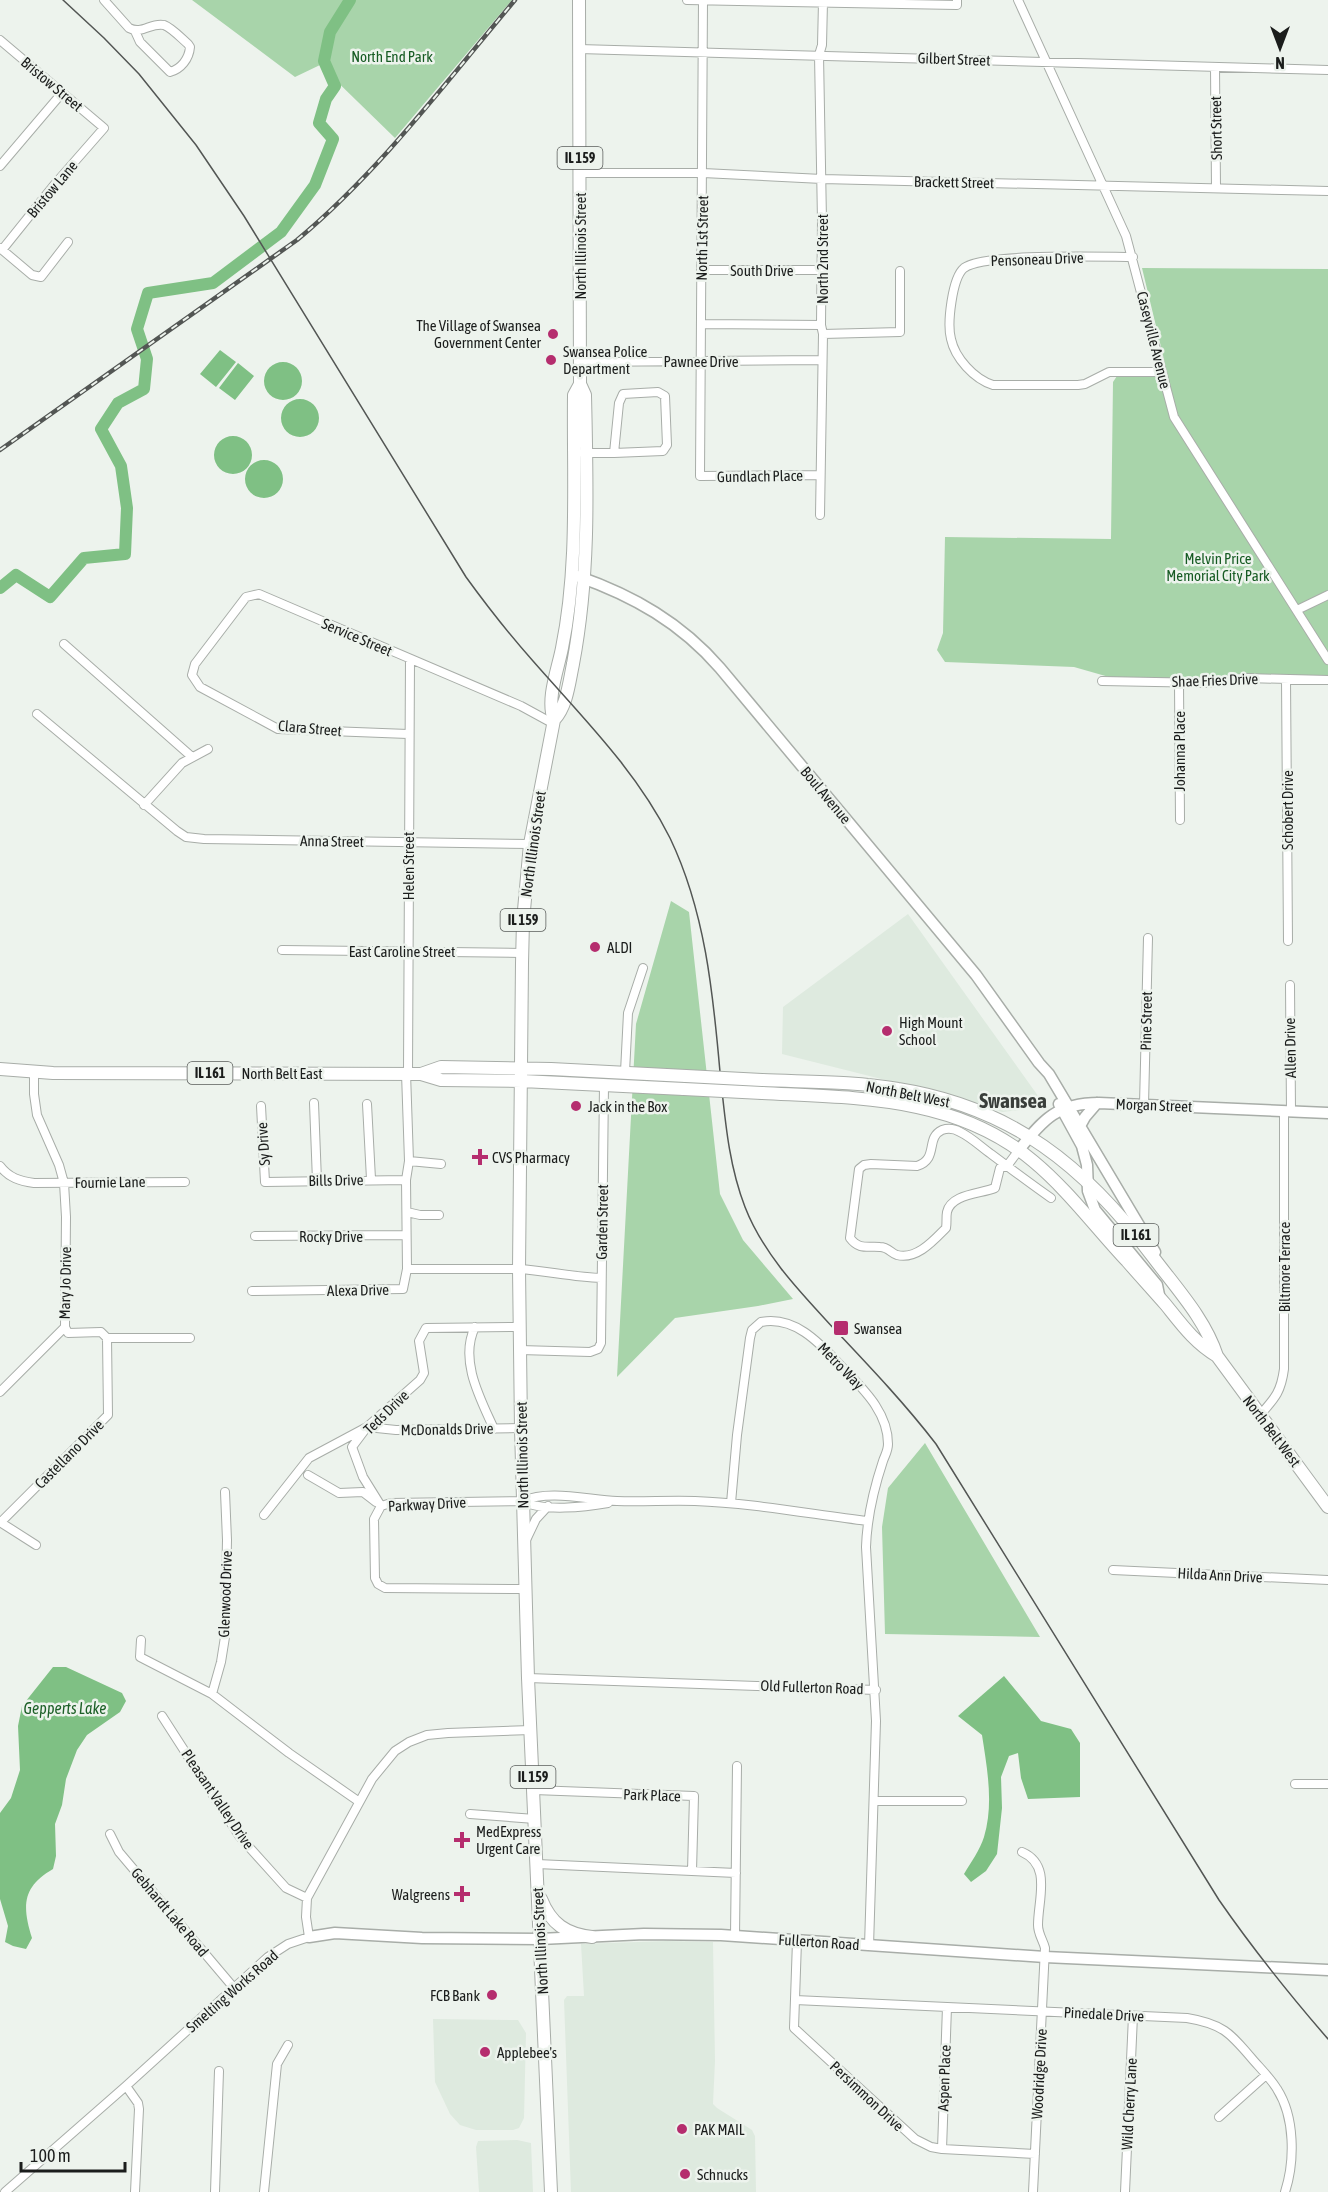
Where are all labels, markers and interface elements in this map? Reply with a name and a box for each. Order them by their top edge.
north arrow [1250,18,1310,78]
park label: North End Park [351,48,433,65]
street label: Gilbert Street [917,49,991,69]
street label: Bristow Street [18,53,86,115]
text: N [1275,54,1285,72]
street label: Short Street [1207,96,1225,160]
road number: IL 159 [558,147,602,169]
street label: Bristow Lane [23,157,81,221]
street label: Brackett Street [914,173,994,191]
street label: North Illinois Street [572,192,589,300]
street label: North 1st Street [693,195,711,281]
street label: North 2nd Street [814,214,831,304]
street label: Pensoneau Drive [990,249,1084,269]
street label: South Drive [730,262,794,279]
street label: Caseyville Avenue [1134,290,1174,391]
place label: The Village of Swansea Government Center [416,317,542,351]
marker: The Village of Swansea Government Center [546,327,560,341]
place label: Swansea Police Department [563,343,648,377]
marker: Swansea Police Department [544,353,558,367]
street label: Pawnee Drive [664,353,739,370]
street label: Gundlach Place [717,467,803,485]
park label: Melvin Price Memorial City Park [1166,550,1270,584]
street label: Service Street [319,615,395,659]
street label: Shae Fries Drive [1172,670,1259,690]
street label: Johanna Place [1171,711,1188,791]
street label: Clara Street [277,717,343,739]
street label: Boul Avenue [797,763,855,827]
street label: Schobert Drive [1279,770,1296,850]
street label: North Illinois Street [517,790,549,898]
street label: Anna Street [300,832,364,850]
street label: Helen Street [400,832,417,900]
road number: IL 159 [500,909,546,931]
place label: ALDI [607,939,632,956]
marker: ALDI [588,940,602,954]
street label: East Caroline Street [349,943,455,960]
street label: Pine Street [1137,991,1155,1051]
place label: High Mount School [899,1014,963,1048]
street label: Allen Drive [1281,1017,1299,1078]
marker: High Mount School [880,1024,894,1038]
road number: IL 161 [188,1062,232,1084]
street label: North Belt East [241,1065,323,1082]
street label: North Belt West [865,1078,951,1110]
district label: Swansea [979,1088,1047,1112]
street label: Morgan Street [1116,1095,1192,1115]
place label: Jack in the Box [588,1098,667,1115]
marker: Jack in the Box [569,1099,583,1113]
street label: Sy Drive [253,1122,273,1166]
place label: CVS Pharmacy [492,1149,570,1166]
marker: CVS Pharmacy [473,1150,487,1164]
street label: Bills Drive [308,1171,364,1189]
street label: Fournie Lane [74,1173,146,1191]
street label: Garden Street [593,1184,611,1260]
street label: Biltmore Terrace [1276,1222,1293,1312]
road number: IL 161 [1114,1224,1158,1246]
street label: Rocky Drive [299,1228,363,1245]
street label: Mary Jo Drive [56,1246,74,1320]
street label: Alexa Drive [327,1281,389,1299]
marker: Swansea [832,1319,850,1337]
place label: Swansea [854,1320,902,1337]
street label: Metro Way [815,1339,867,1393]
street label: Teds Drive [360,1386,412,1438]
street label: North Belt West [1240,1392,1304,1470]
street label: North Illinois Street [513,1401,531,1509]
street label: Castellano Drive [31,1416,107,1492]
street label: McDonalds Drive [401,1420,494,1438]
street label: Parkway Drive [388,1493,467,1515]
street label: Glenwood Drive [215,1550,235,1638]
street label: Hilda Ann Drive [1177,1564,1263,1586]
street label: Old Fullerton Road [760,1677,864,1697]
water label: Gepperts Lake [24,1699,106,1718]
street label: Pleasant Valley Drive [178,1746,258,1852]
road number: IL 159 [510,1766,556,1788]
street label: Park Place [623,1785,681,1805]
place label: MedExpress Urgent Care [476,1823,541,1857]
marker: MedExpress Urgent Care [453,1831,471,1849]
street label: Gebhardt Lake Road [128,1864,212,1960]
place label: Walgreens [392,1886,450,1903]
marker: Walgreens [455,1887,469,1901]
street label: North Illinois Street [529,1887,551,1995]
street label: Fullerton Road [778,1931,860,1953]
street label: Smelting Works Road [183,1947,281,2035]
place label: FCB Bank [430,1987,480,2004]
marker: FCB Bank [485,1988,499,2002]
street label: Pinedale Drive [1063,2003,1145,2025]
street label: Woodridge Drive [1028,2028,1050,2120]
place label: Applebee's [497,2044,557,2061]
street label: Aspen Place [934,2044,954,2112]
marker: Applebee's [478,2045,492,2059]
street label: Wild Cherry Lane [1118,2057,1140,2150]
street label: Persimmon Drive [827,2058,907,2134]
place label: PAK MAIL [694,2121,745,2138]
marker: PAK MAIL [675,2122,689,2136]
scale bar [21,2135,124,2173]
text: 100 m [30,2145,71,2166]
place label: Schnucks [697,2166,748,2183]
marker: Schnucks [678,2167,692,2181]

